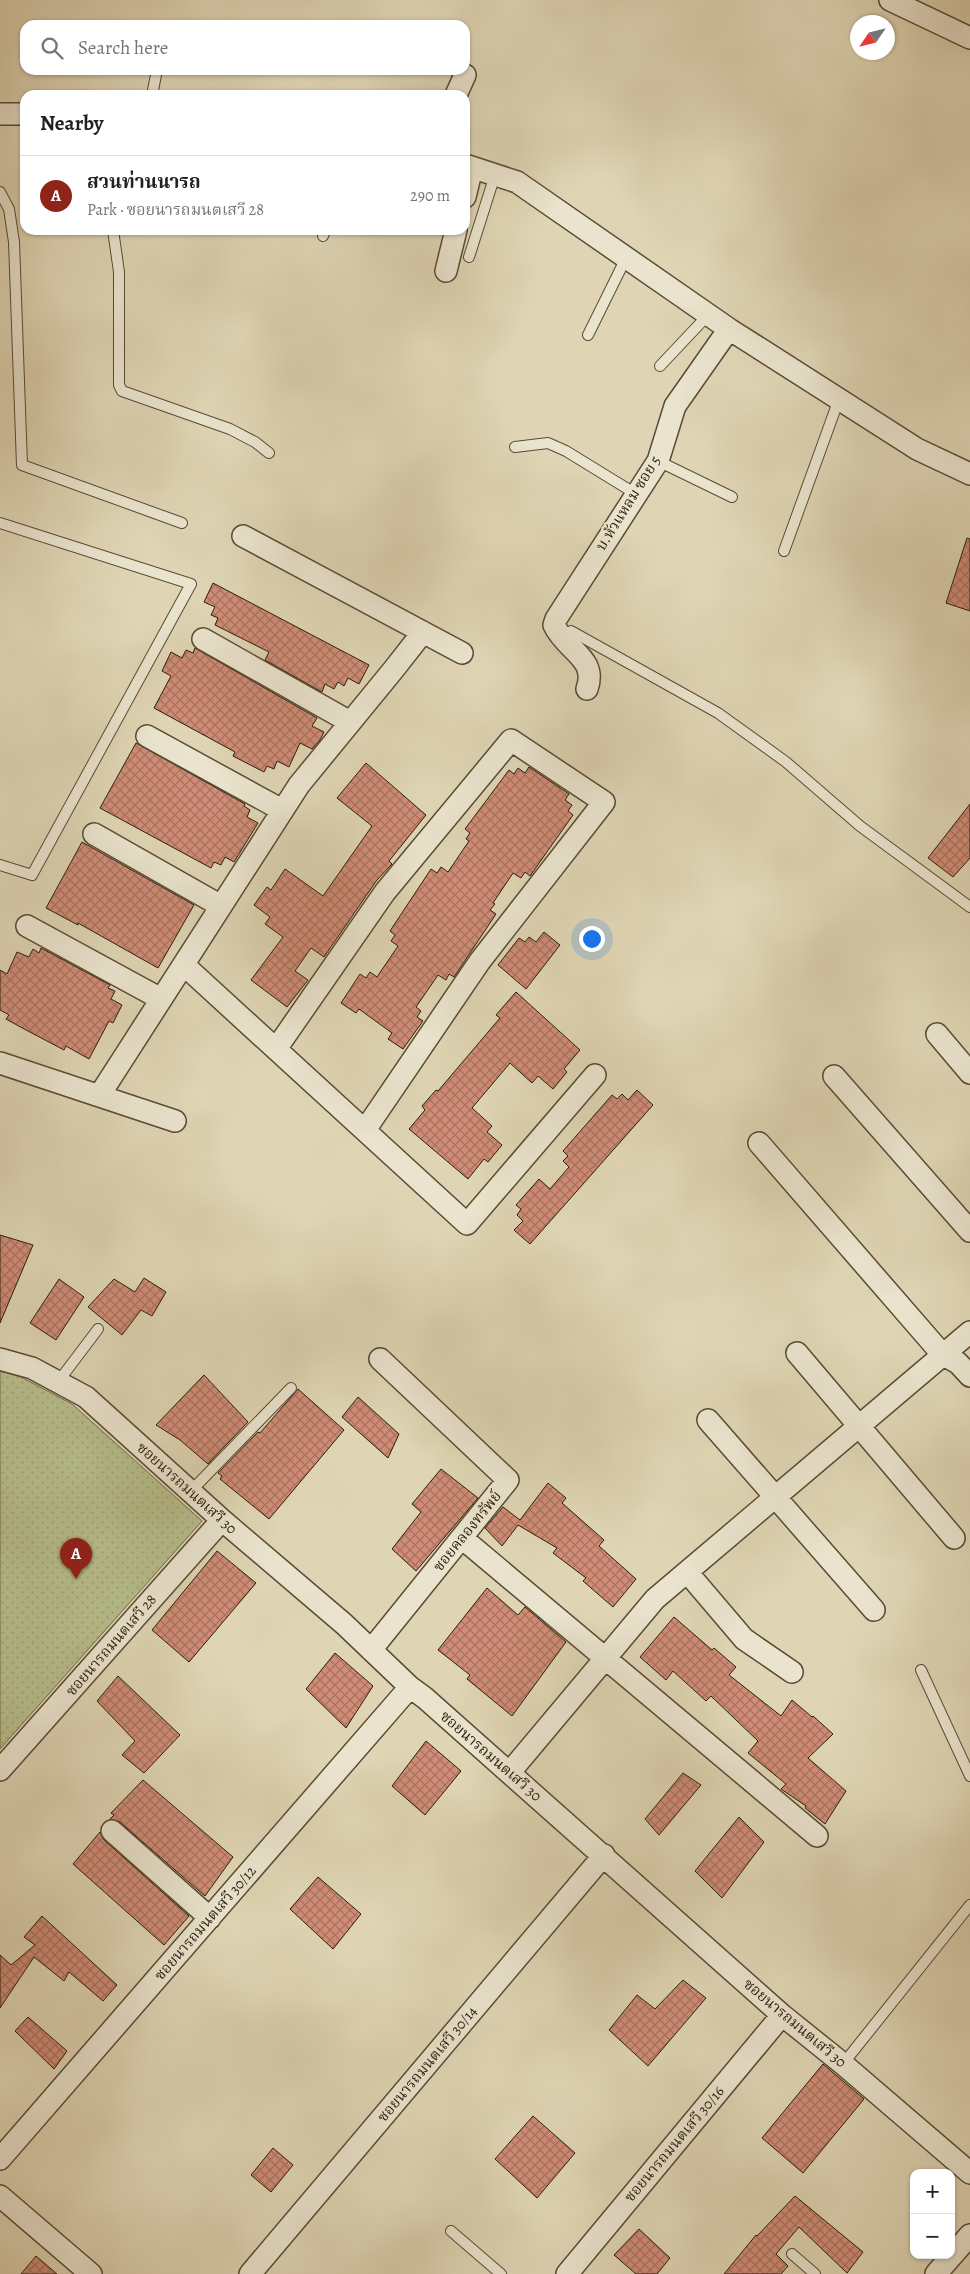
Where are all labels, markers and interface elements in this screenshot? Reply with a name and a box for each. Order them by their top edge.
north arrow [850,15,895,60]
search box [20,20,470,75]
icon: search [38,34,66,62]
text: Search here [78,35,168,61]
text: Nearby [40,109,103,137]
text: สวนท่านนารถ [87,169,201,195]
text: A [51,185,61,207]
text: 290 m [410,185,450,207]
text: Park · ซอยนารถมนตเสวี 28 [87,199,264,221]
street label: บ.หัวแหลม ซอย 5 [591,452,665,554]
your location [579,926,605,952]
street label: ซอยนารถมนตเสวี 30 [133,1438,241,1538]
street label: ซอยคลองทรัพย์ [428,1486,506,1576]
pin: A [60,1538,92,1579]
street label: ซอยนารถมนตเสวี 28 [61,1590,161,1700]
street label: ซอยนารถมนตเสวี 30 [436,1706,546,1806]
street label: ซอยนารถมนตเสวี 30/12 [150,1861,260,1985]
street label: ซอยนารถมนตเสวี 30 [739,1974,851,2072]
street label: ซอยนารถมนตเสวี 30/14 [373,2002,482,2126]
street label: ซอยนารถมนตเสวี 30/16 [620,2082,729,2206]
map controls [910,2169,955,2259]
button: + [910,2169,955,2214]
button: − [910,2214,955,2259]

